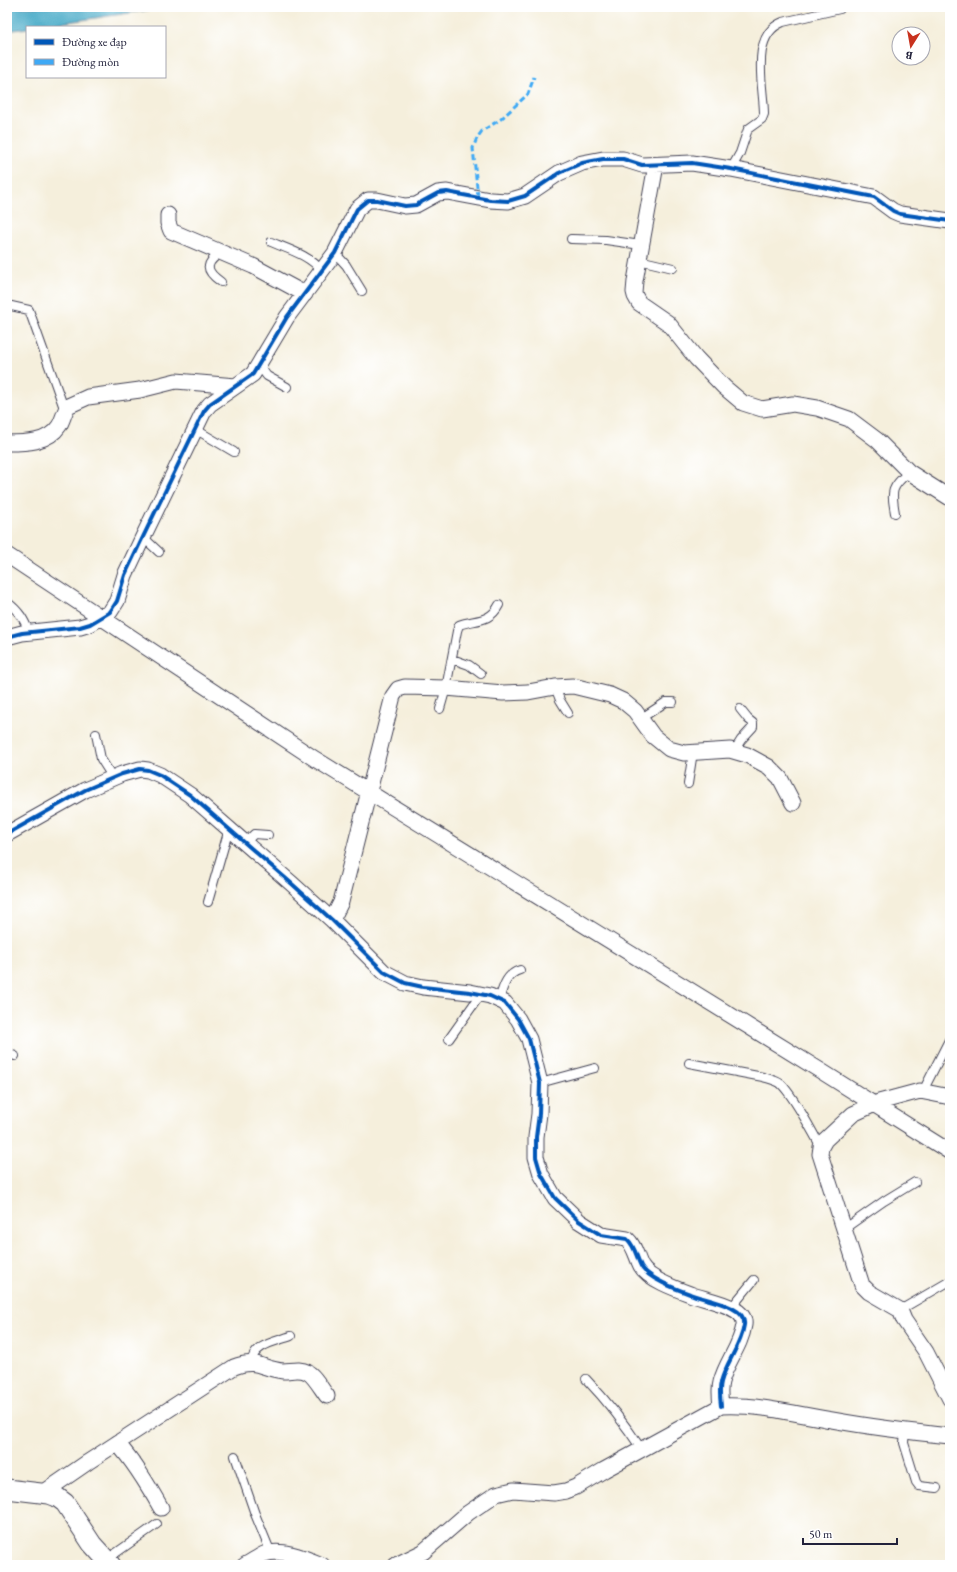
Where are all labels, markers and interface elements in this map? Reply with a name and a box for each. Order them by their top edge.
legend [26,26,166,78]
north arrow [891,26,931,66]
text: Đường xe đạp [62,34,127,50]
text: B [904,48,914,63]
text: Đường mòn [62,54,120,70]
scale bar [803,1520,897,1546]
text: 50 m [809,1526,833,1542]

